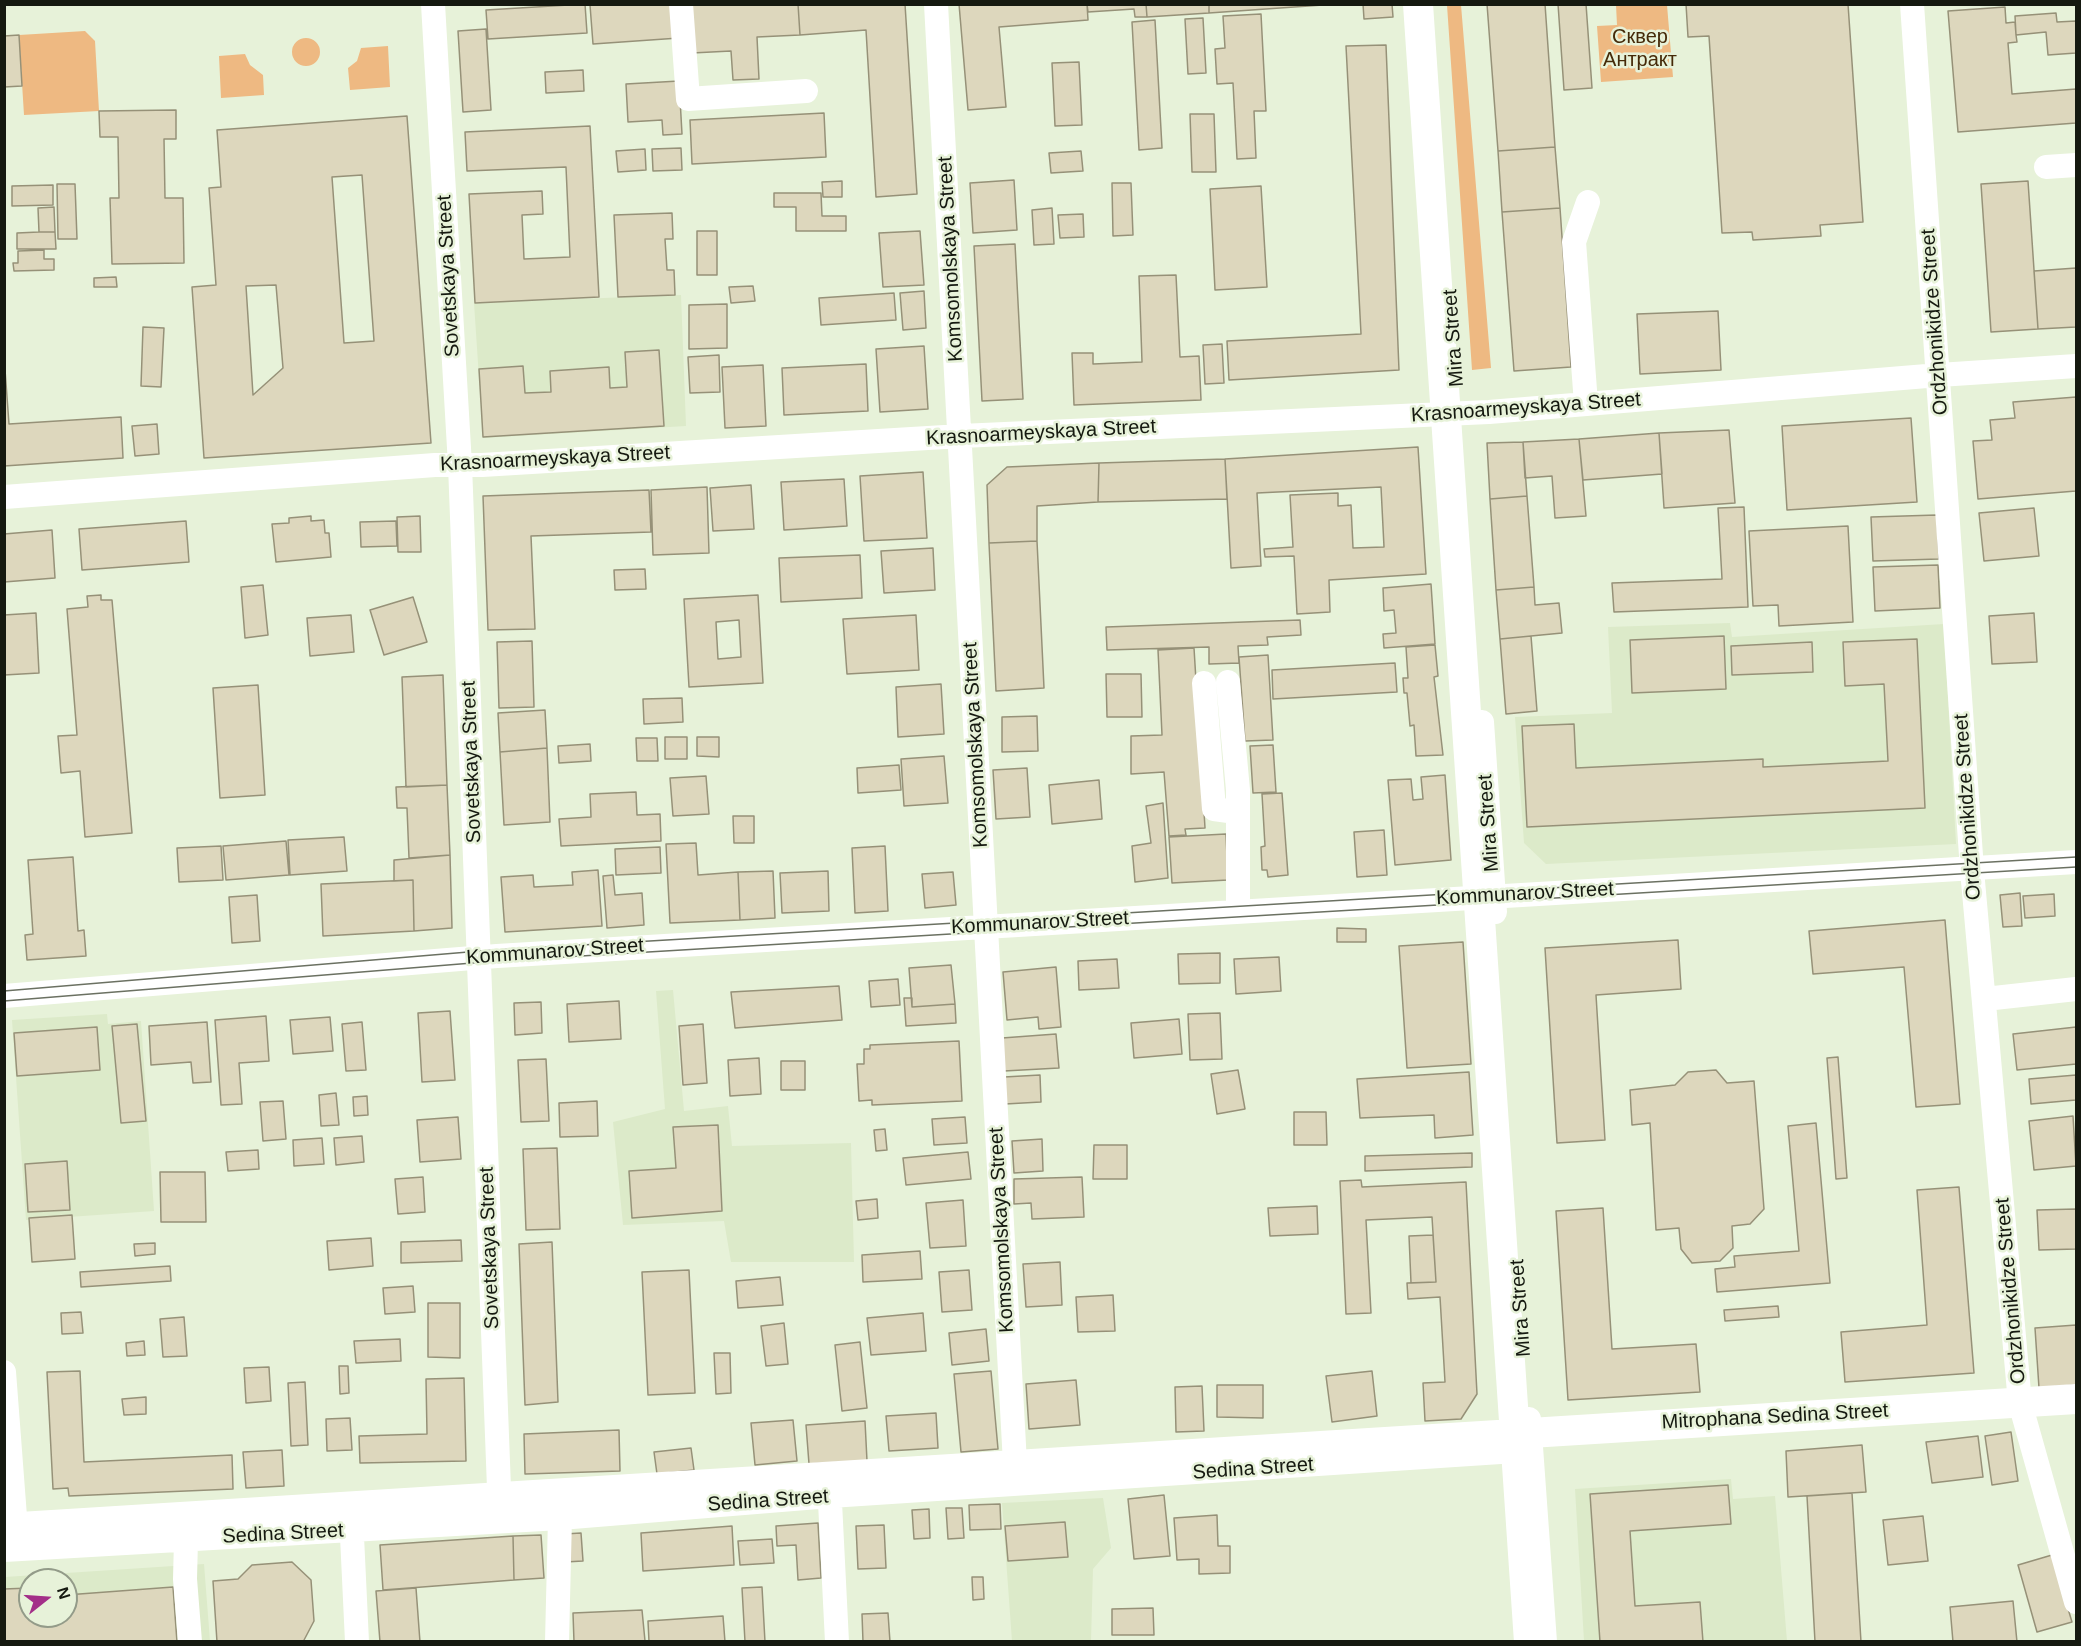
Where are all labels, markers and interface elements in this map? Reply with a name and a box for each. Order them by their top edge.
park label: Сквер Антракт [1603,25,1677,72]
street label: Komsomolskaya Street [934,156,968,362]
street label: Sovetskaya Street [433,194,465,358]
street label: Ordzhonikidze Street [1917,228,1953,416]
street label: Mira Street [1439,288,1469,388]
street label: Krasnoarmeyskaya Street [1410,388,1642,428]
street label: Krasnoarmeyskaya Street [925,415,1157,451]
street label: Krasnoarmeyskaya Street [439,441,671,477]
street label: Komsomolskaya Street [959,642,993,848]
street label: Sovetskaya Street [457,680,487,844]
street label: Ordzhonikidze Street [1950,713,1986,901]
street label: Mira Street [1474,773,1504,873]
street label: Kommunarov Street [1436,877,1614,911]
street label: Kommunarov Street [951,906,1129,940]
street label: Kommunarov Street [465,934,645,970]
street label: Komsomolskaya Street [985,1127,1019,1333]
street label: Sovetskaya Street [475,1166,505,1330]
street label: Ordzhonikidze Street [1991,1197,2031,1385]
street label: Mira Street [1506,1258,1536,1358]
street label: Mitrophana Sedina Street [1661,1399,1889,1435]
street label: Sedina Street [1192,1453,1314,1485]
street label: Sedina Street [707,1485,829,1517]
street label: Sedina Street [222,1519,344,1549]
north arrow [18,1568,78,1628]
text: N [54,1585,74,1601]

